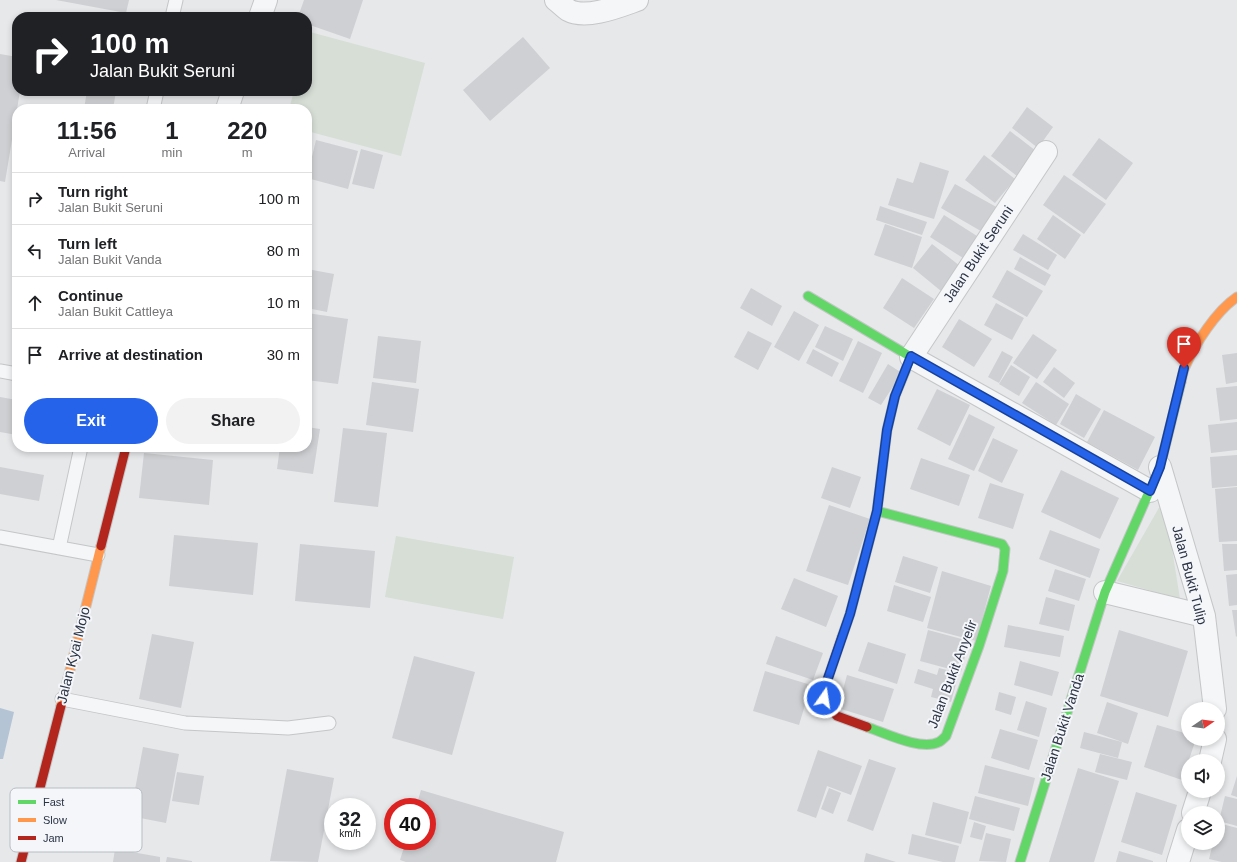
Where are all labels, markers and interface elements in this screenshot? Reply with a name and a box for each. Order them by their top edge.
icon: right [24,28,76,80]
text: 100 m [90,28,169,59]
text: Jalan Bukit Seruni [90,61,235,81]
text: 11:56 [57,117,117,144]
text: 1 [165,117,179,144]
text: 220 [227,117,267,144]
text: Arrival [68,145,105,160]
text: min [162,145,182,160]
text: m [242,145,253,160]
text: Turn right [58,183,128,200]
icon: right [24,188,46,210]
text: 100 m [258,190,300,207]
text: Jalan Bukit Seruni [58,200,163,215]
street label: Jalan Bukit Seruni [940,203,1016,305]
text: Turn left [58,235,117,252]
icon: left [24,240,46,262]
text: 80 m [267,242,300,259]
text: Jalan Bukit Vanda [58,252,162,267]
text: Continue [58,287,123,304]
icon: ahead [24,292,46,314]
text: 10 m [267,294,300,311]
text: Jalan Bukit Cattleya [58,304,173,319]
pin [1167,327,1201,368]
icon: arrive [1173,333,1195,355]
icon: arrive [24,344,46,366]
text: Arrive at destination [58,346,203,363]
text: 30 m [267,346,300,363]
button: Exit [24,398,158,444]
button: Share [166,398,300,444]
street label: Jalan Bukit Tulip [1169,524,1211,627]
street label: Jalan Kyai Mojo [53,605,93,705]
street label: Jalan Bukit Anyelir [924,617,980,730]
street label: Jalan Bukit Vanda [1037,671,1087,783]
position arrow [803,677,845,719]
north arrow [1181,702,1225,746]
map controls [1181,702,1225,850]
button: sound [1181,754,1225,798]
legend [10,788,142,852]
text: Fast [43,796,64,808]
speed limit sign: 40 [384,798,436,850]
button: layers [1181,806,1225,850]
text: 32 [339,808,361,830]
text: Slow [43,814,67,826]
text: km/h [339,828,361,839]
text: Jam [43,832,64,844]

